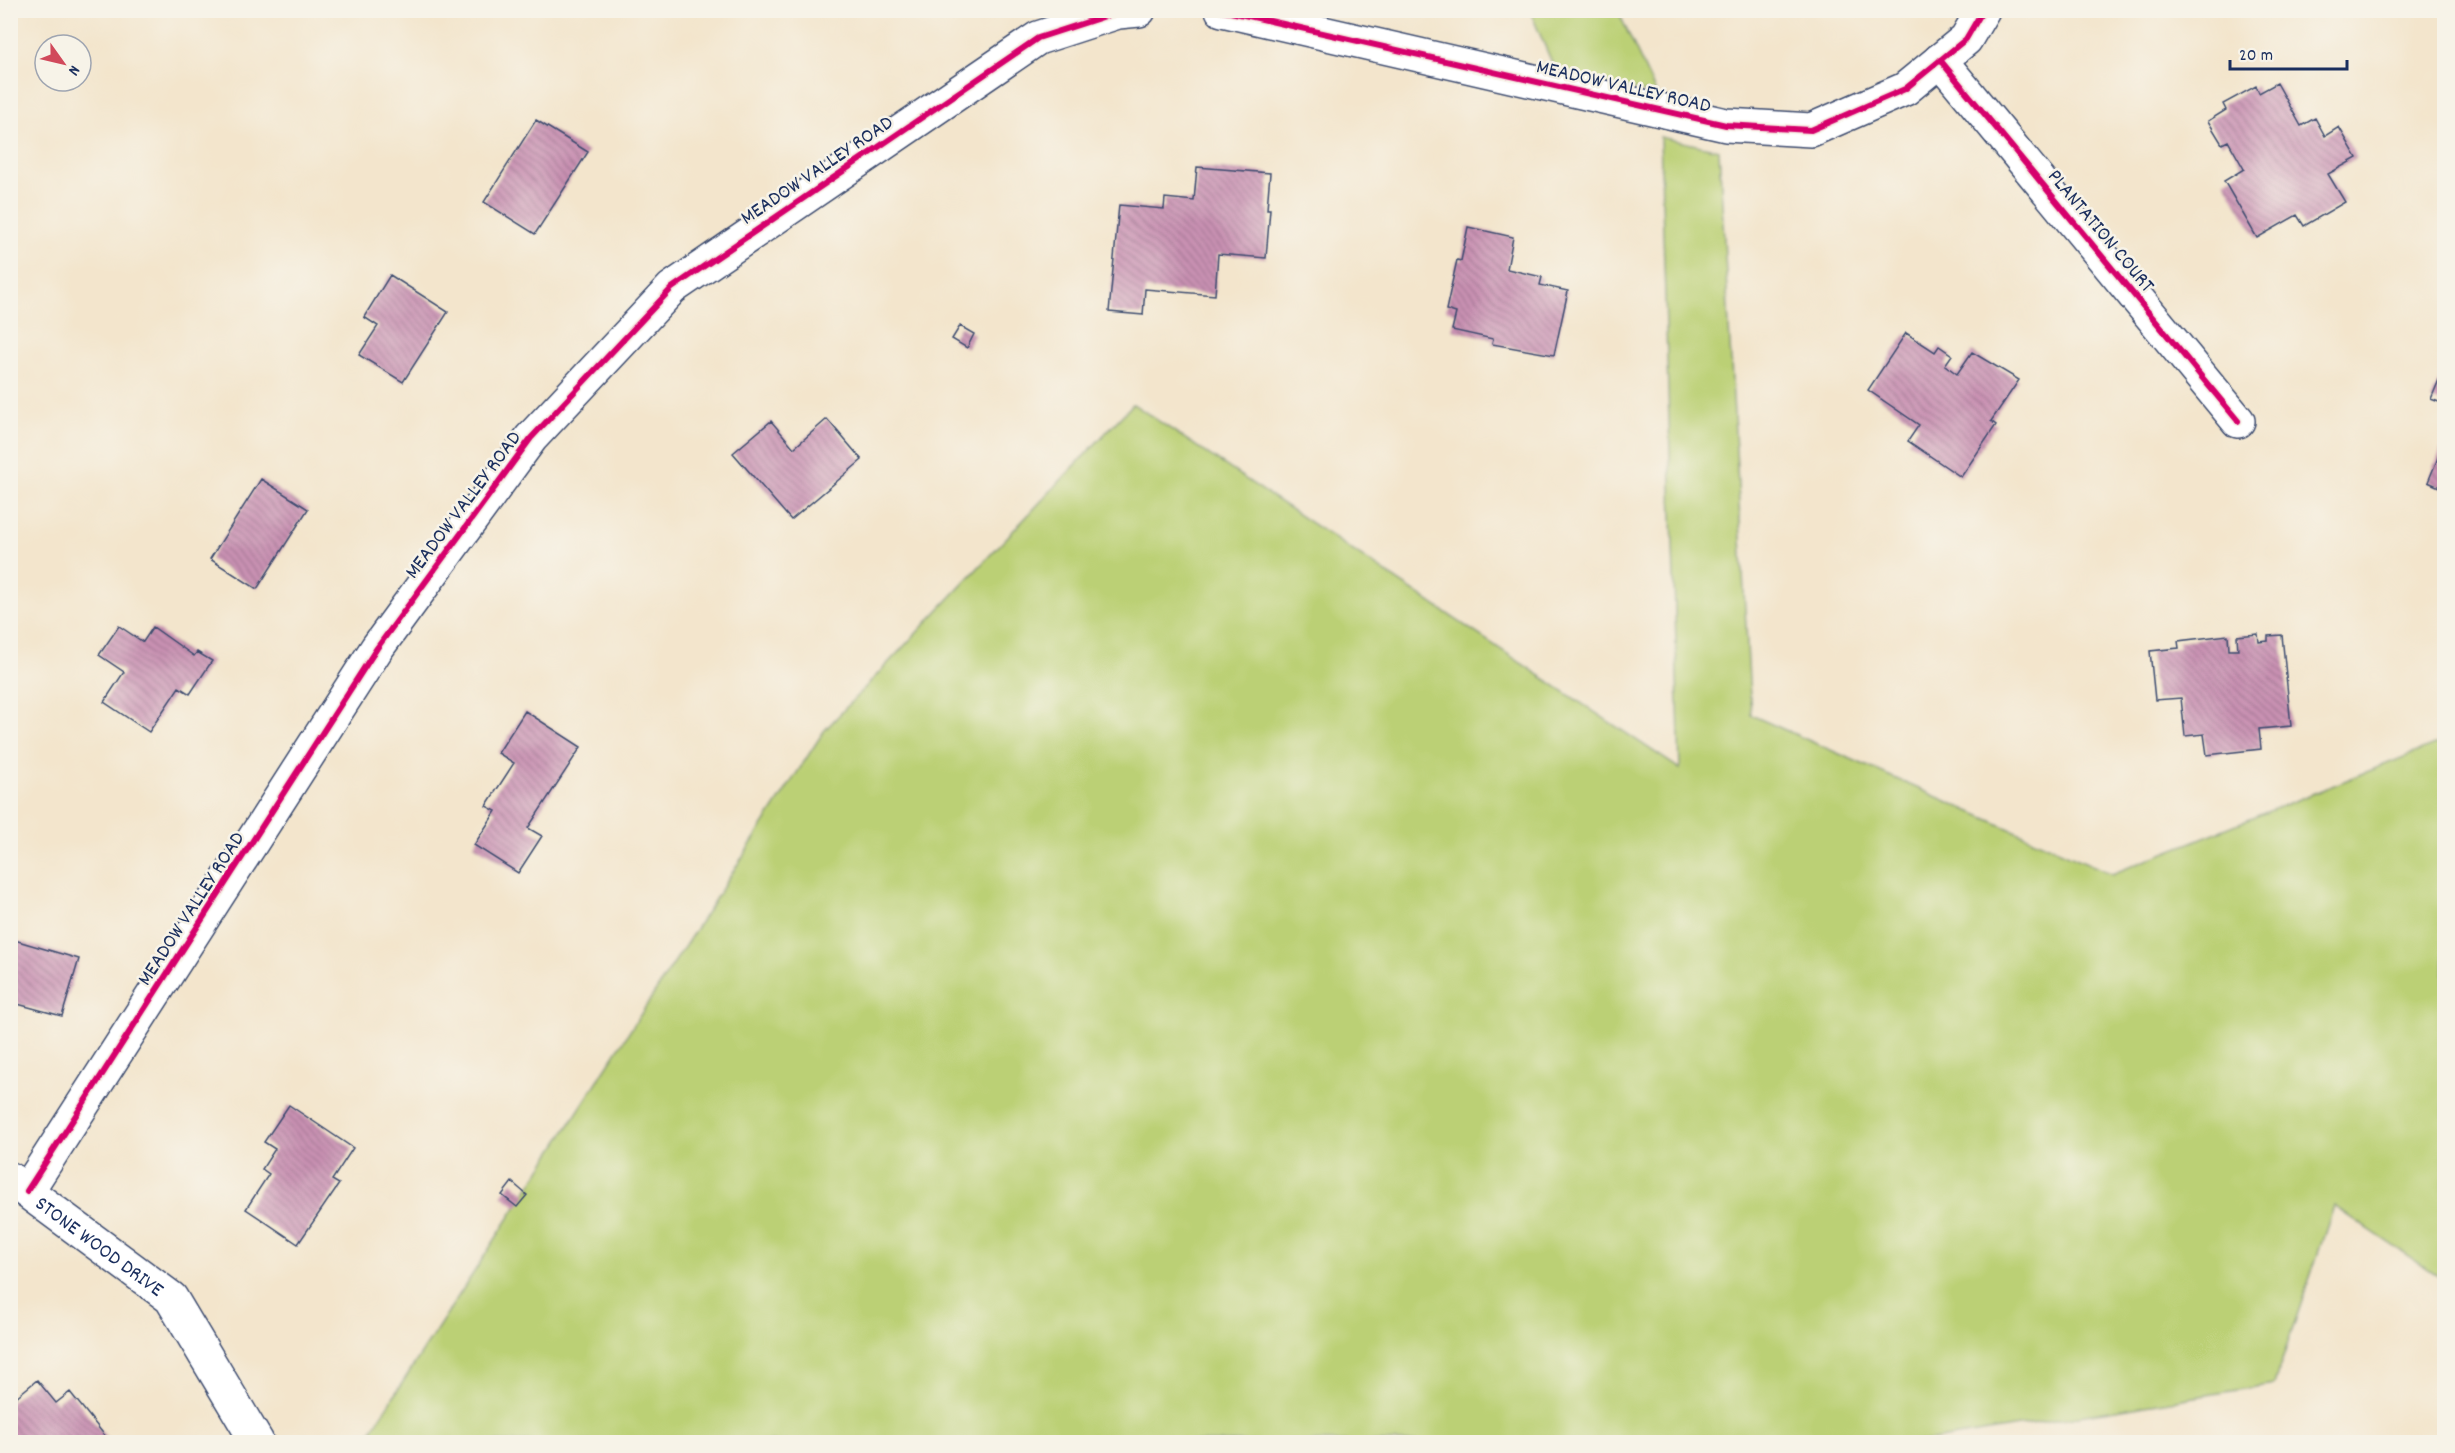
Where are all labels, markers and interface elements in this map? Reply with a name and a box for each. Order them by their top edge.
north arrow [33,33,93,93]
scale bar [2230,33,2347,71]
text: 20 m [2239,44,2273,69]
street label: MEADOW VALLEY ROAD [1533,53,1714,123]
text: N [62,60,85,80]
street label: MEADOW VALLEY ROAD [735,109,900,234]
street label: PLANTATION COURT [2039,164,2161,301]
street label: MEADOW VALLEY ROAD [399,425,530,586]
street label: MEADOW VALLEY ROAD [131,827,254,993]
street label: STONE WOOD DRIVE [28,1190,169,1306]

